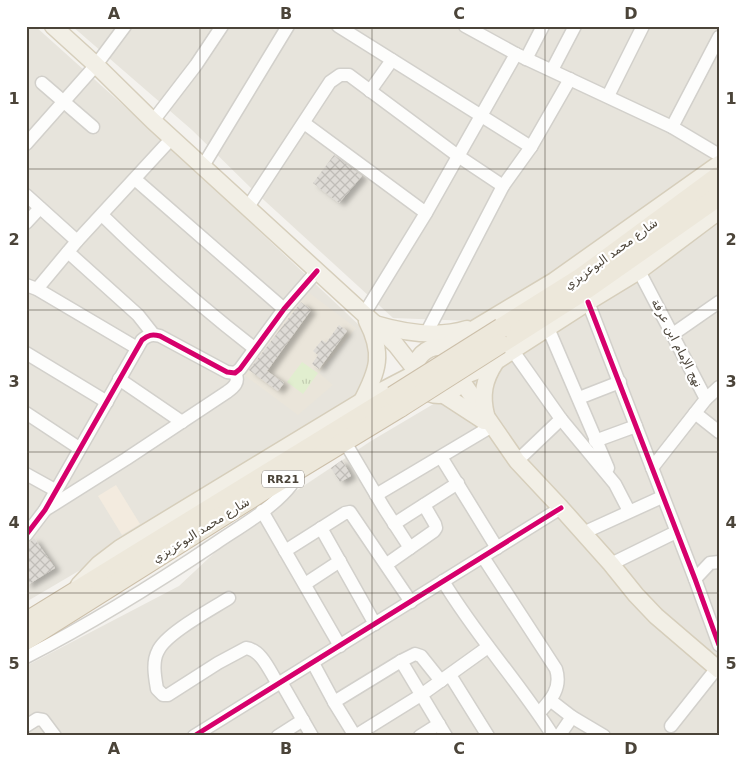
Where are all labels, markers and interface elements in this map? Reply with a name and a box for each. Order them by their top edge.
text: A [108,4,121,23]
text: B [280,4,292,23]
text: C [453,4,465,23]
text: D [624,4,638,23]
text: 1 [8,89,20,108]
text: 1 [725,89,737,108]
street label: شارع محمد البوعزيزي [562,216,661,293]
text: 2 [8,230,20,249]
text: 2 [725,230,737,249]
street label: نهج الإمام ابن عرفة [648,296,705,390]
text: 3 [8,372,20,391]
text: 3 [725,372,737,391]
road number: RR21 [262,470,304,488]
street label: شارع محمد البوعزيزي [150,494,253,566]
text: 4 [8,513,20,532]
text: 4 [725,513,737,532]
text: 5 [8,654,20,673]
text: 5 [725,654,737,673]
text: A [108,739,121,758]
text: B [280,739,292,758]
text: C [453,739,465,758]
text: D [624,739,638,758]

